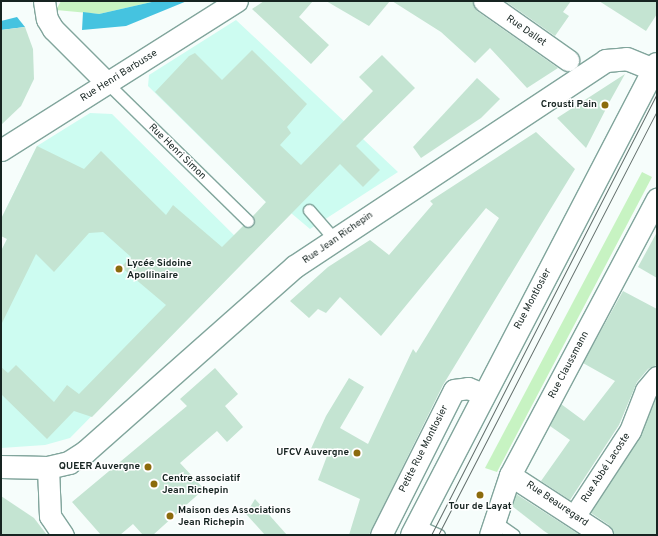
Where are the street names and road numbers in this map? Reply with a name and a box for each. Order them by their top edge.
street label: Rue Dallet [504,13,548,49]
street label: Rue Henri Barbusse [78,47,160,105]
street label: Rue Henri Simon [146,122,208,182]
street label: Rue Jean Richepin [300,209,376,267]
street label: Rue Montlosier [512,267,554,331]
street label: Rue Claussmann [546,329,592,401]
street label: Petite Rue Montlosier [397,403,451,495]
street label: Rue Abbé Lacoste [579,431,633,505]
street label: Rue Beauregard [524,479,590,529]

